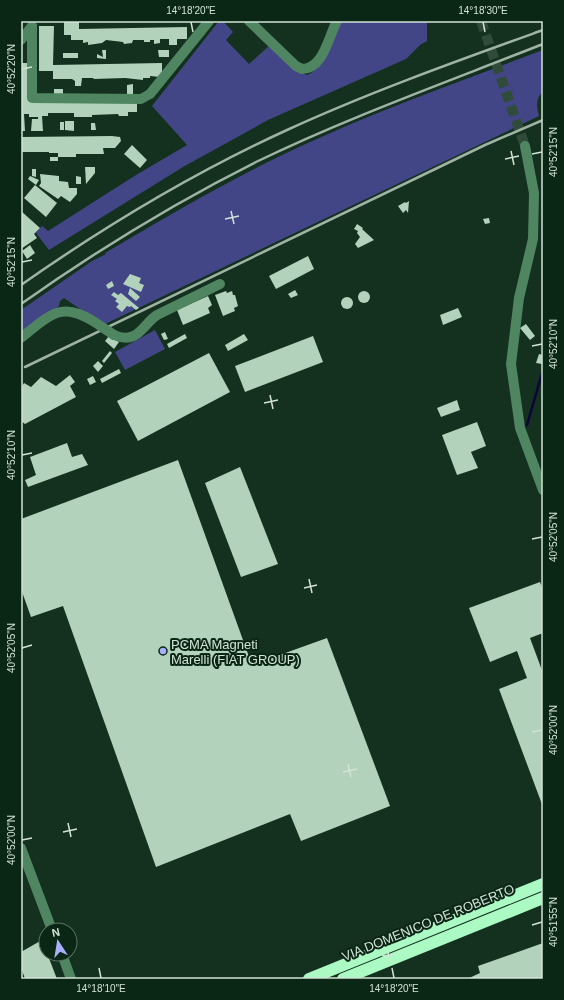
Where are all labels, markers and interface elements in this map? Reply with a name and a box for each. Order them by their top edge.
text: 14°18'20"E [166,5,216,16]
text: 14°18'30"E [458,5,508,16]
text: 40°52'20"N [6,44,17,94]
text: 40°52'15"N [548,127,559,177]
text: 40°52'15"N [6,237,17,287]
text: 40°52'10"N [548,319,559,369]
text: 40°52'10"N [6,430,17,480]
text: 40°52'05"N [548,512,559,562]
text: 40°52'05"N [6,623,17,673]
place label: PCMA Magneti Marelli (FIAT GROUP) [171,637,300,667]
marker: PCMA Magneti Marelli (FIAT GROUP) [158,646,168,656]
text: 40°52'00"N [548,705,559,755]
text: 40°52'00"N [6,815,17,865]
street label: VIA DOMENICO DE ROBERTO [340,881,517,964]
text: 40°51'55"N [548,897,559,947]
north arrow [38,922,78,962]
text: N [51,926,61,939]
text: 14°18'10"E [76,983,126,994]
text: 14°18'20"E [369,983,419,994]

